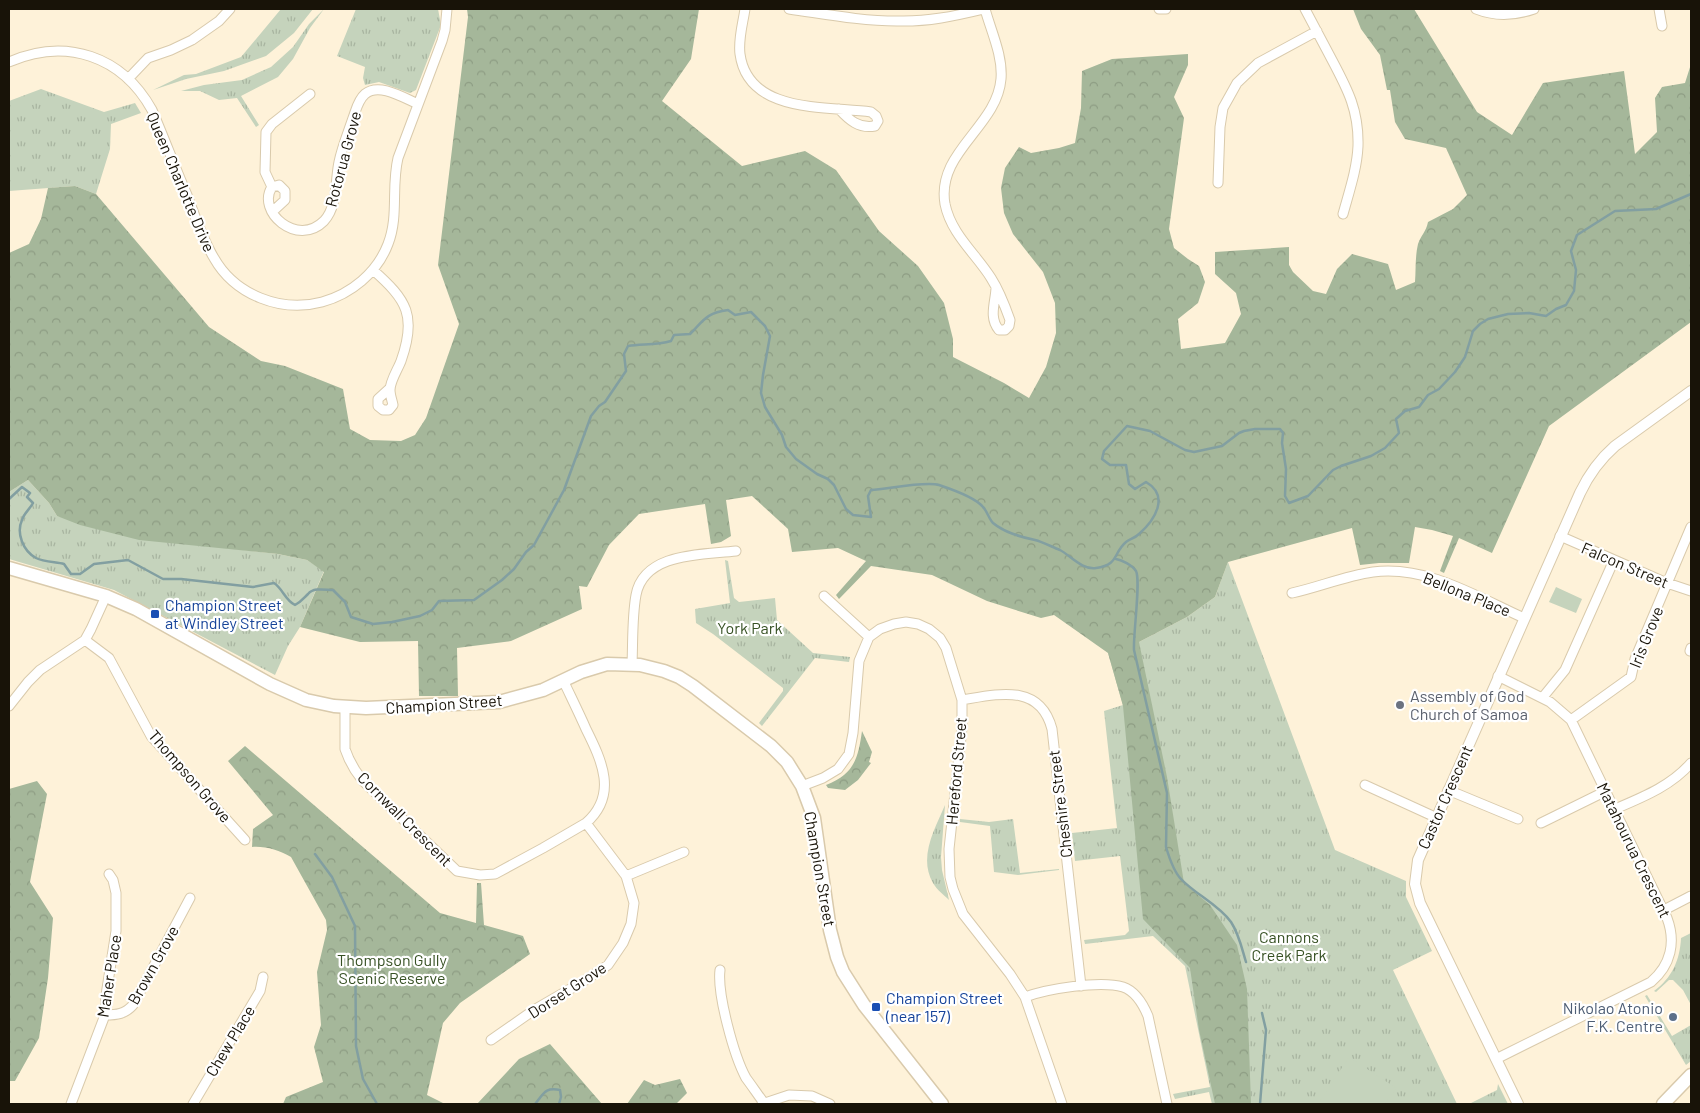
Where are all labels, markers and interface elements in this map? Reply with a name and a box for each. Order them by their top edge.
street label: Queen Charlotte Drive [143,109,220,255]
street label: Rotorua Grove [321,109,364,209]
street label: Falcon Street [1579,538,1672,591]
street label: Bellona Place [1421,567,1514,620]
place label: Champion Street at Windley Street [165,595,284,632]
street label: Iris Grove [1625,603,1666,670]
marker: Champion Street at Windley Street [149,608,161,620]
park label: York Park [717,618,783,637]
place label: Assembly of God Church of Samoa [1410,686,1528,723]
street label: Champion Street [385,690,503,717]
marker: Assembly of God Church of Samoa [1394,699,1406,711]
street label: Hereford Street [941,716,970,826]
street label: Thompson Grove [145,725,236,826]
street label: Castor Crescent [1413,742,1476,852]
street label: Cheshire Street [1043,749,1076,859]
street label: Cornwall Crescent [354,768,456,870]
street label: Matahourua Crescent [1593,779,1675,920]
street label: Champion Street [801,810,840,928]
street label: Brown Grove [123,922,182,1008]
park label: Cannons Creek Park [1251,927,1327,964]
street label: Maher Place [93,933,124,1019]
park label: Thompson Gully Scenic Reserve [337,950,448,987]
street label: Dorset Grove [524,957,609,1022]
place label: Champion Street (near 157) [885,988,1003,1025]
place label: Nikolao Atonio F.K. Centre [1563,998,1663,1035]
marker: Champion Street (near 157) [870,1001,882,1013]
street label: Chew Place [201,1002,258,1080]
marker: Nikolao Atonio F.K. Centre [1667,1011,1679,1023]

